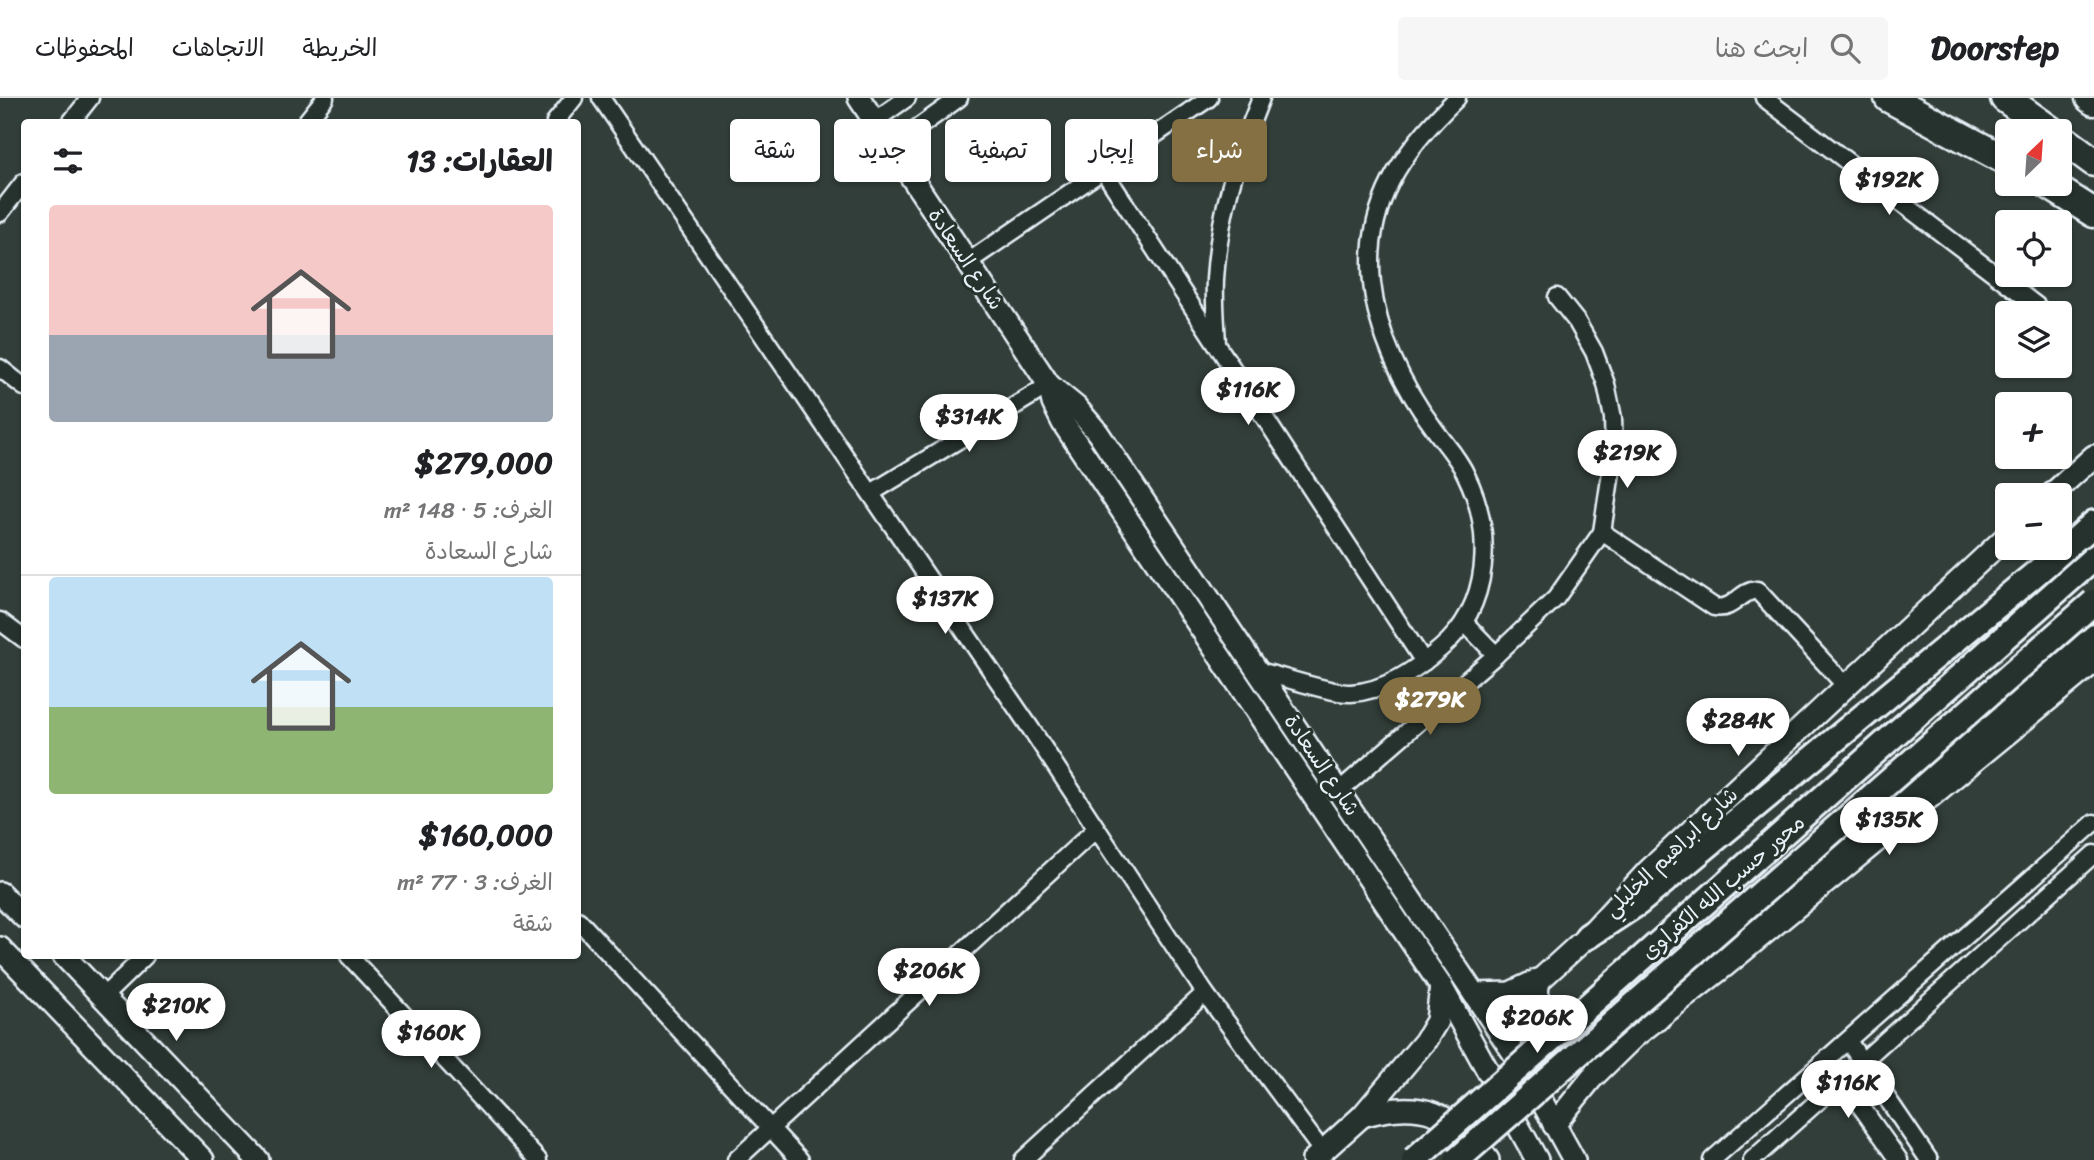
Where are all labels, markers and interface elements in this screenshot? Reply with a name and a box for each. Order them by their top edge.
search box [1398,17,1888,80]
text: Doorstep [1930,19,2059,77]
text: ابحث هنا [1715,25,1808,71]
text: المحفوظات [35,27,134,69]
text: الاتجاهات [172,27,265,69]
text: الخريطة [303,27,377,69]
icon: search [1826,29,1864,67]
chip: شقة [730,119,820,182]
chip: جديد [834,119,931,182]
chip: تصفية [945,119,1051,182]
chip: إيجار [1065,119,1158,182]
chip: شراء [1172,119,1267,182]
north arrow [1995,119,2072,196]
map controls [1995,119,2072,560]
text: العقارات: 13 [406,134,553,188]
icon: filters [49,142,87,180]
pin: $192K [1840,158,1938,217]
text: $192K [1856,159,1922,200]
street label: شارع السعادة [918,200,1014,318]
button: locate [1995,210,2072,287]
icon: home [238,251,364,377]
button: layers [1995,301,2072,378]
pin: $116K [1199,368,1297,427]
text: $116K [1217,369,1279,410]
button: + [1995,392,2072,469]
pin: $314K [920,394,1018,454]
text: $314K [936,396,1002,437]
pin: $219K [1578,430,1676,490]
text: $219K [1594,432,1660,473]
text: $279,000 [415,436,553,490]
button: − [1995,483,2072,560]
text: الغرف: 5 · 148 m² [384,490,553,531]
text: شارع السعادة [425,531,553,572]
pin: $137K [896,576,994,636]
text: $137K [912,578,978,619]
icon: home [238,623,364,749]
pin: $279K [1381,678,1479,737]
text: $279K [1395,679,1465,720]
pin: $284K [1689,698,1787,758]
text: $284K [1703,700,1773,741]
street label: شارع السعادة [1274,706,1370,824]
street label: شارع ابراهيم الخليلي [1594,777,1748,927]
pin: $135K [1840,798,1938,857]
text: $135K [1856,799,1922,840]
street label: محور حسب الله الكفراوى [1632,804,1814,970]
text: $160,000 [419,808,553,862]
text: الغرف: 3 · 77 m² [397,862,553,903]
text: شقة [513,903,553,944]
pin: $206K [880,948,978,1008]
text: $206K [894,950,964,991]
pin: $210K [127,984,225,1043]
text: $210K [142,985,210,1026]
pin: $206K [1488,996,1586,1055]
text: $206K [1502,997,1572,1038]
pin: $160K [382,1010,480,1070]
text: $160K [398,1012,464,1053]
pin: $116K [1799,1060,1897,1120]
text: $116K [1817,1062,1879,1103]

